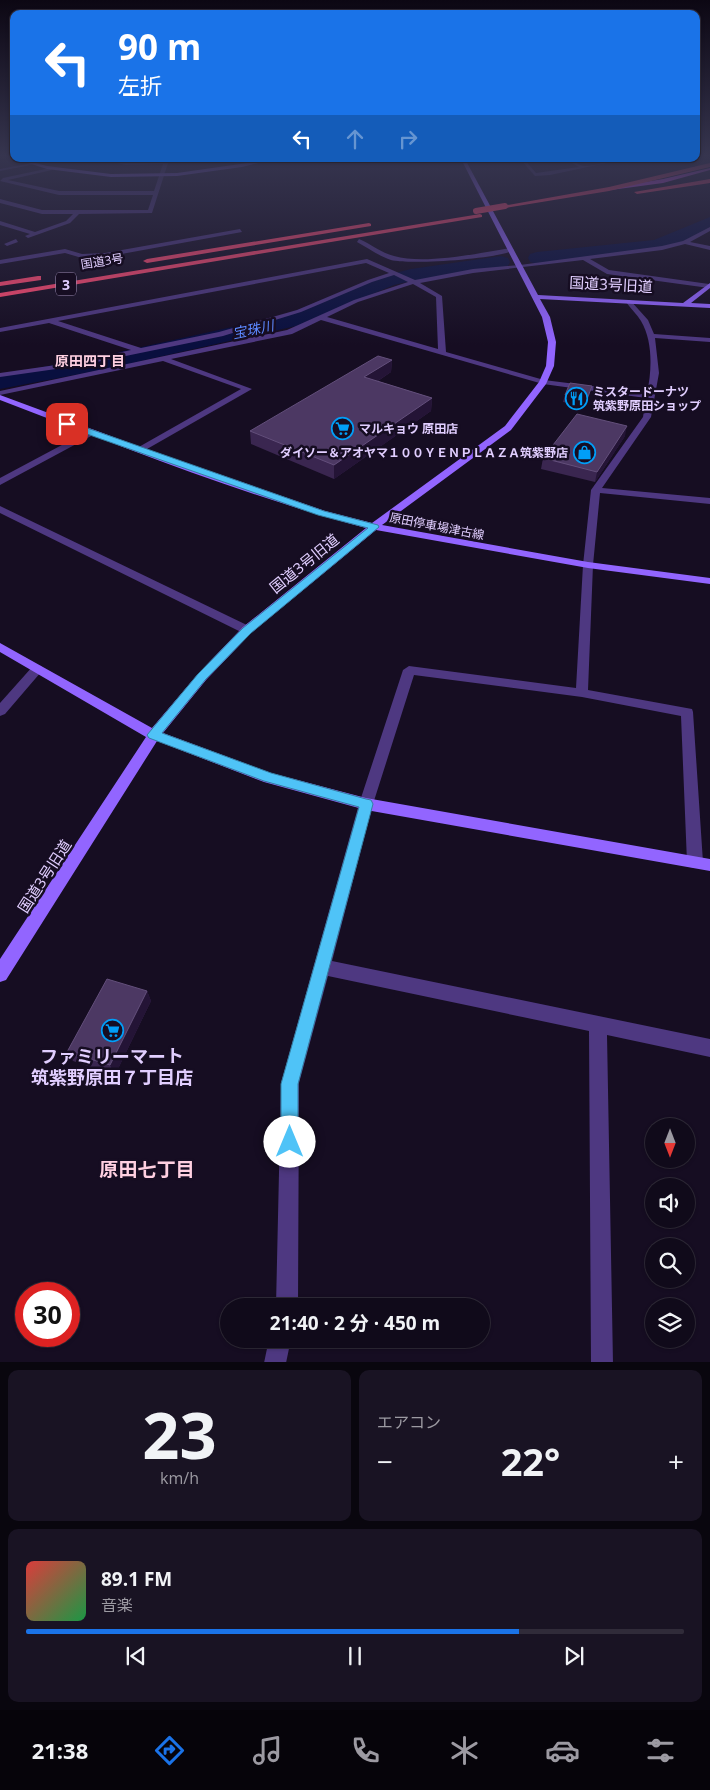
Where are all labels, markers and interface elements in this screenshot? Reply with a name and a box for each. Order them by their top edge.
text: 90 m [118,23,201,70]
icon: left [35,30,100,95]
text: 左折 [118,70,162,100]
icon: left [288,125,316,153]
icon: ahead [341,125,369,153]
icon: right [394,125,422,153]
street label: 国道3号 [79,249,125,273]
road number: 3 [56,272,76,296]
street label: 国道3号旧道 [569,272,653,296]
water label: 宝珠川 [230,315,277,343]
district label: 原田四丁目 [55,351,125,370]
place label: ミスタードーナツ 筑紫野原田ショップ [593,383,701,414]
restaurant icon: ミスタードーナツ 筑紫野原田ショップ [565,386,589,410]
pin [46,403,88,445]
icon: arrive [53,410,81,438]
supermarket icon: マルキョウ 原田店 [331,416,355,440]
place label: マルキョウ 原田店 [359,420,458,437]
shop icon: ダイソー＆アオヤマ１００ＹＥＮＰＬＡＺＡ筑紫野店 [572,440,596,464]
place label: ダイソー＆アオヤマ１００ＹＥＮＰＬＡＺＡ筑紫野店 [280,444,568,461]
street label: 原田停車場津古線 [388,508,486,544]
street label: 国道3号旧道 [265,529,343,597]
street label: 国道3号旧道 [13,836,75,916]
supermarket icon: ファミリーマート 筑紫野原田７丁目店 [100,1019,124,1043]
place label: ファミリーマート 筑紫野原田７丁目店 [31,1044,193,1089]
position arrow [263,1115,315,1167]
north arrow [645,1118,695,1168]
map controls [645,1118,695,1348]
district label: 原田七丁目 [99,1156,195,1182]
button: sound [645,1178,695,1228]
button: search [645,1238,695,1288]
speed limit sign: 30 [15,1282,80,1347]
button: layers [645,1298,695,1348]
text: 21:40 · 2 分 · 450 m [270,1310,440,1336]
text: 23 [142,1390,217,1478]
text: エアコン [377,1411,441,1433]
text: 22° [501,1435,560,1487]
text: − [377,1442,393,1480]
text: + [668,1442,684,1480]
text: km/h [160,1467,199,1489]
text: 89.1 FM [101,1566,172,1592]
text: 音楽 [101,1594,133,1616]
icon: previous [122,1642,150,1670]
icon: pause [341,1642,369,1670]
icon: next [560,1642,588,1670]
icon: directions [152,1733,187,1768]
icon: music [250,1733,285,1768]
icon: phone [348,1733,383,1768]
icon: climate [447,1733,482,1768]
icon: car [545,1733,580,1768]
icon: filters [643,1733,678,1768]
text: 21:38 [32,1735,88,1765]

